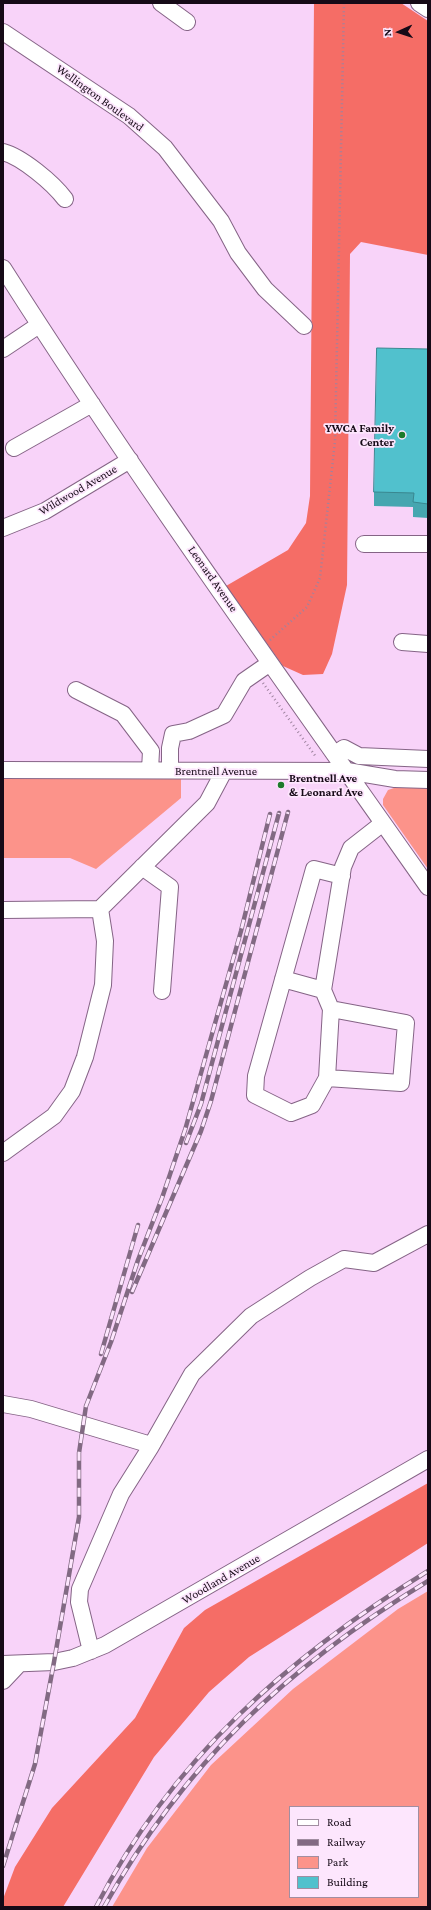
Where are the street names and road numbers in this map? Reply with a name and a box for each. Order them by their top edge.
street label: Wellington Boulevard [53,61,147,135]
street label: Wildwood Avenue [36,462,120,518]
street label: Leonard Avenue [185,543,241,615]
street label: Brentnell Avenue [175,764,257,778]
street label: Woodland Avenue [179,1551,263,1607]

